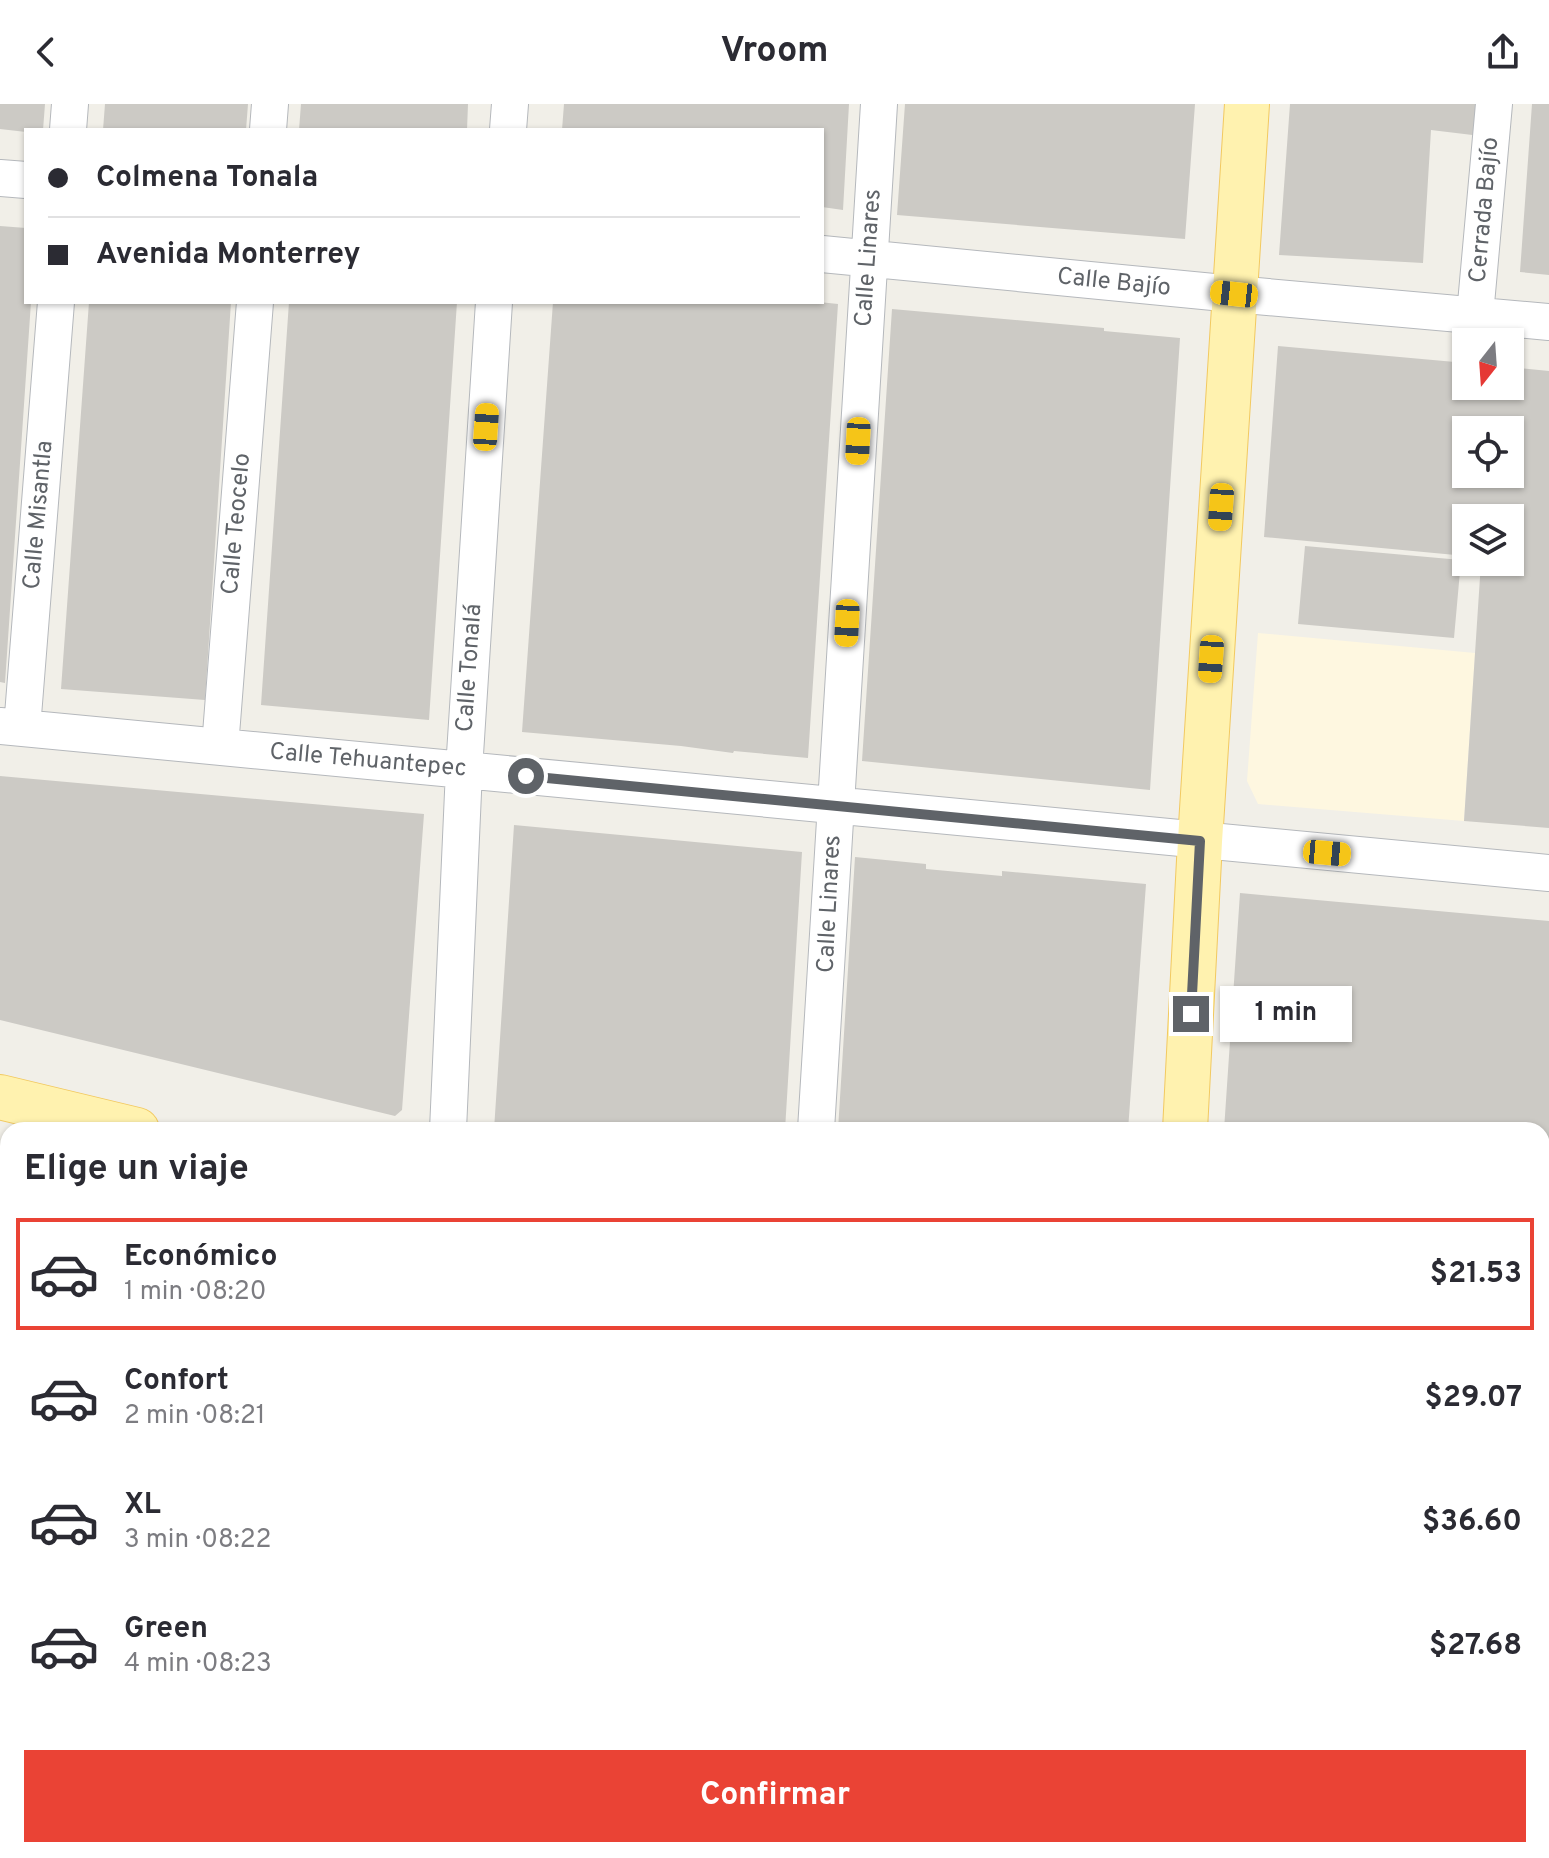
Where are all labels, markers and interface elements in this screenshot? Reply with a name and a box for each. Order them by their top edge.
text: Vroom [720,29,829,75]
icon: back [24,30,68,74]
icon: share [1481,30,1525,74]
street label: Cerrada Bajío [1464,136,1506,284]
text: Colmena Tonala [96,160,318,197]
street label: Calle Linares [849,188,889,328]
text: Avenida Monterrey [96,237,361,274]
street label: Calle Bajío [1056,262,1172,304]
car [1209,280,1259,308]
north arrow [1452,328,1524,400]
map controls [1452,328,1524,576]
car [472,402,500,452]
car [845,416,871,466]
button: locate [1452,416,1524,488]
street label: Calle Misantla [18,439,60,591]
street label: Calle Teocelo [216,452,258,596]
car [1207,482,1235,532]
button: layers [1452,504,1524,576]
car [834,598,860,648]
street label: Calle Tonalá [451,603,489,733]
car [1197,634,1225,684]
street label: Calle Tehuantepec [268,737,468,785]
route start [508,758,544,794]
street label: Calle Linares [811,834,849,974]
car [1302,839,1352,867]
callout: 1 min [1219,986,1351,1042]
route end [1173,996,1209,1032]
text: 1 min [1255,997,1317,1030]
text: Elige un viaje [24,1147,249,1193]
icon: car [28,1238,100,1310]
text: Económico [124,1239,277,1276]
text: $21.53 [1430,1256,1522,1293]
text: 1 min · 08:20 [124,1276,266,1309]
icon: car [28,1362,100,1434]
text: Confort [124,1363,229,1400]
text: $29.07 [1425,1380,1522,1417]
text: 2 min · 08:21 [124,1400,266,1433]
icon: car [28,1486,100,1558]
text: XL [124,1487,161,1524]
text: $36.60 [1422,1504,1522,1541]
text: 3 min · 08:22 [124,1524,272,1557]
icon: car [28,1610,100,1682]
text: Green [124,1611,208,1648]
text: $27.68 [1429,1628,1522,1665]
text: 4 min · 08:23 [124,1648,272,1681]
button: Confirmar [24,1750,1526,1842]

